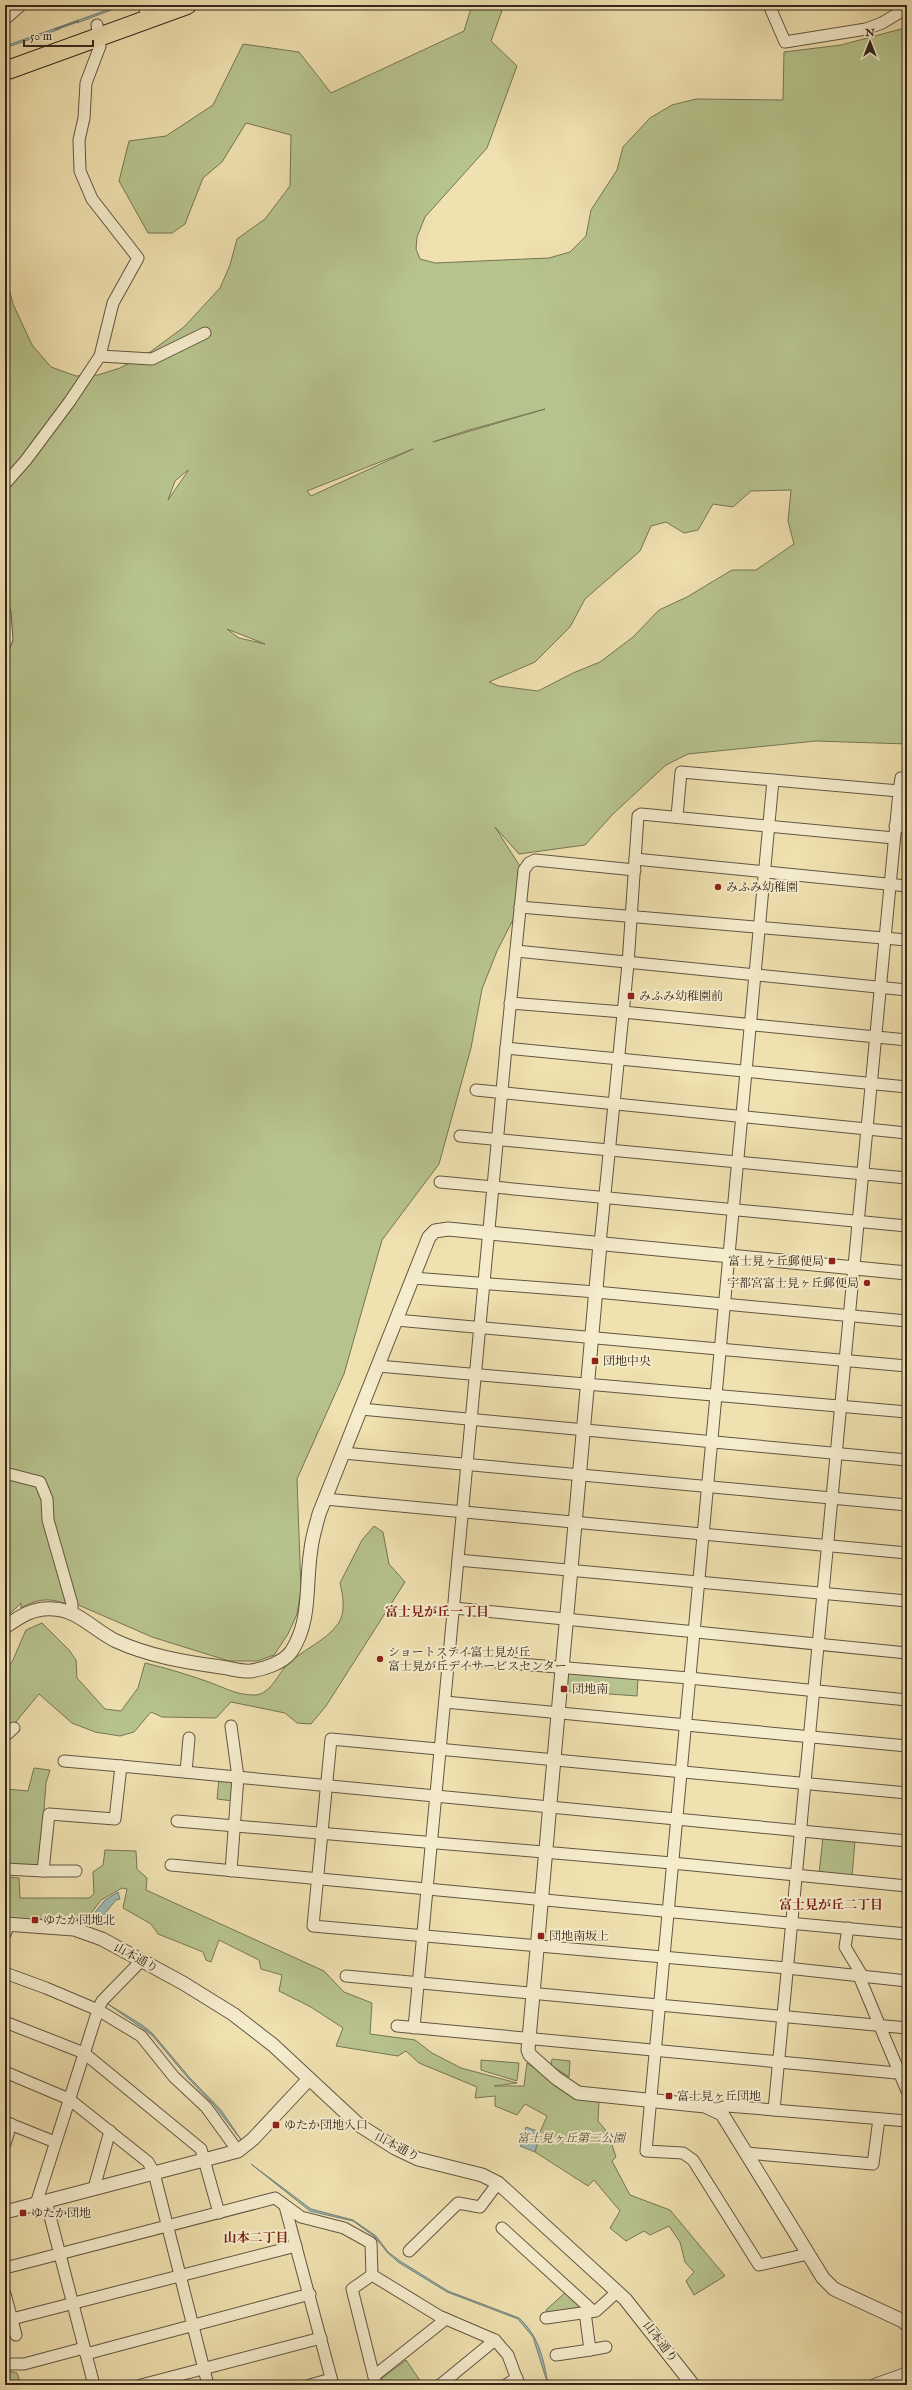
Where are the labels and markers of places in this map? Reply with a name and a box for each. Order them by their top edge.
place label: みふみ幼稚園 [726,880,798,895]
marker: みふみ幼稚園 [713,882,723,892]
place label: みふみ幼稚園前 [639,989,723,1004]
marker: みふみ幼稚園前 [626,991,636,1001]
place label: 富士見ヶ丘郵便局 [728,1254,824,1269]
marker: 富士見ヶ丘郵便局 [827,1256,837,1266]
place label: 宇都宮富士見ヶ丘郵便局 [727,1276,859,1291]
marker: 宇都宮富士見ヶ丘郵便局 [862,1278,872,1288]
place label: 団地中央 [603,1354,651,1369]
marker: 団地中央 [590,1356,600,1366]
place label: ショートステイ富士見が丘 富士見が丘デイサービスセンター [388,1645,567,1674]
marker: ショートステイ富士見が丘 富士見が丘デイサービスセンター [375,1654,385,1664]
place label: 団地南 [572,1682,608,1697]
marker: 団地南 [559,1684,569,1694]
place label: ゆたか団地北 [43,1913,115,1928]
marker: ゆたか団地北 [30,1915,40,1925]
place label: 団地南坂上 [549,1929,609,1944]
marker: 団地南坂上 [536,1931,546,1941]
place label: 富士見ヶ丘団地 [677,2089,761,2104]
marker: 富士見ヶ丘団地 [664,2091,674,2101]
place label: ゆたか団地入口 [284,2118,368,2133]
marker: ゆたか団地入口 [271,2120,281,2130]
place label: ゆたか団地 [31,2206,91,2221]
marker: ゆたか団地 [18,2208,28,2218]

